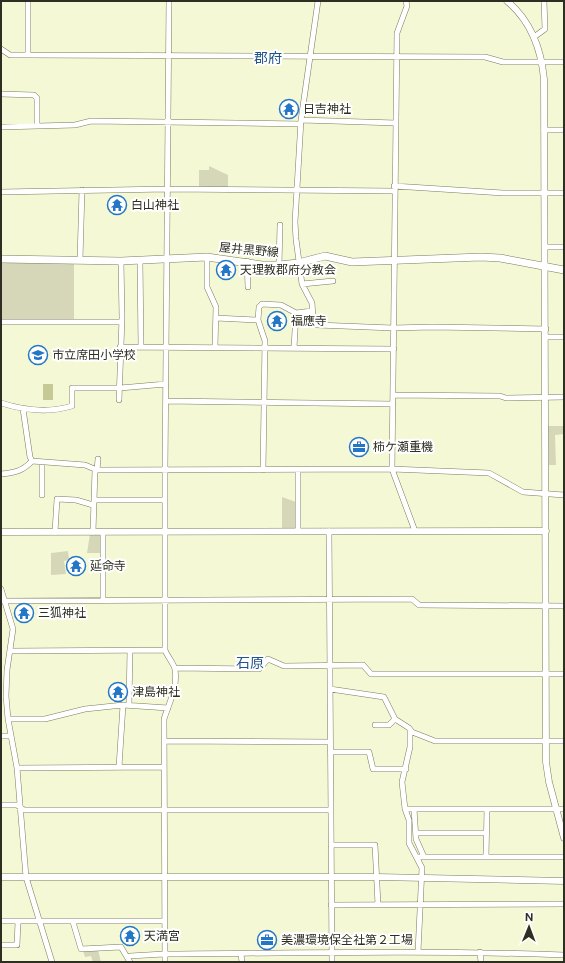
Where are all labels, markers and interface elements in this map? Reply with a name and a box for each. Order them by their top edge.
district label: 郡府 [254,50,282,66]
temple icon: 日吉神社 [278,98,300,120]
place label: 日吉神社 [303,102,351,116]
temple icon: 白山神社 [106,194,128,216]
place label: 白山神社 [131,198,179,212]
street label: 屋井黒野線 [218,240,280,260]
temple icon: 天理教郡府分教会 [215,259,237,281]
place label: 天理教郡府分教会 [240,263,336,277]
temple icon: 福應寺 [266,310,288,332]
place label: 福應寺 [291,314,327,328]
school or university icon: 市立席田小学校 [27,344,49,366]
place label: 市立席田小学校 [52,348,136,362]
office icon: 柿ケ瀬重機 [348,436,370,458]
place label: 柿ケ瀬重機 [373,440,433,454]
temple icon: 延命寺 [65,555,87,577]
place label: 延命寺 [90,559,126,573]
temple icon: 三狐神社 [13,602,35,624]
place label: 三狐神社 [38,606,86,620]
district label: 石原 [236,655,264,671]
temple icon: 津島神社 [107,681,129,703]
place label: 津島神社 [132,685,180,699]
north arrow [509,907,549,947]
text: N [525,911,534,923]
temple icon: 天満宮 [119,925,141,947]
place label: 天満宮 [144,929,180,943]
office icon: 美濃環境保全社第２工場 [256,929,278,951]
place label: 美濃環境保全社第２工場 [281,933,413,947]

